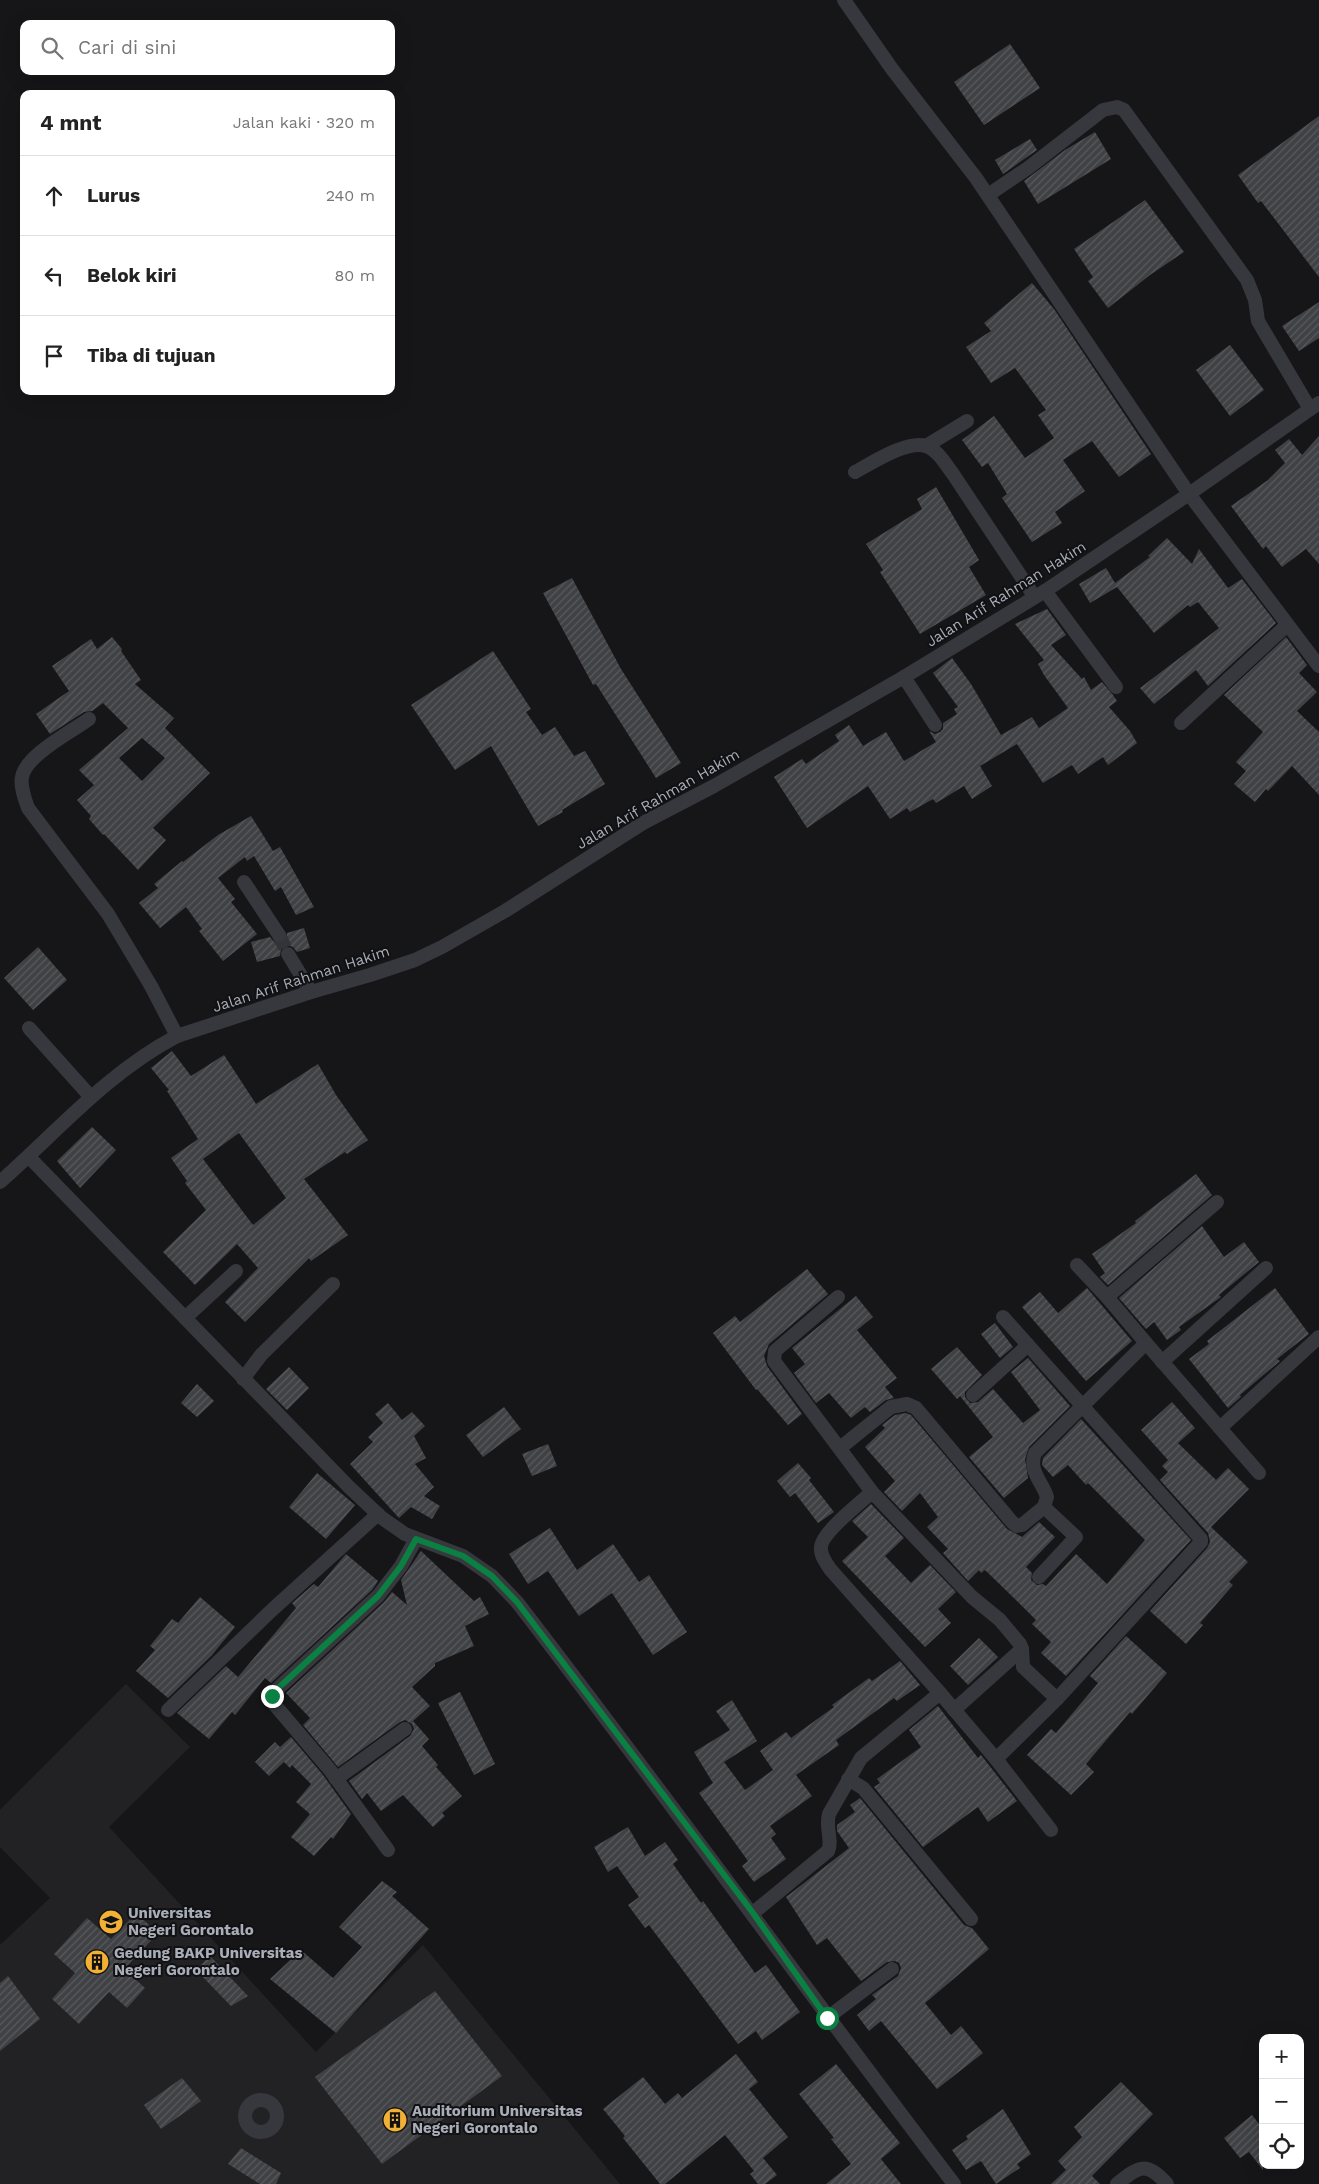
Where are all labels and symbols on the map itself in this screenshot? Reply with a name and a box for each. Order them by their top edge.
street label: Jalan Arif Rahman Hakim [923,537,1089,651]
street label: Jalan Arif Rahman Hakim [573,745,743,853]
street label: Jalan Arif Rahman Hakim [210,942,392,1016]
route end [261,1685,284,1708]
place label: Universitas Negeri Gorontalo [128,1904,254,1939]
school or university icon: Universitas Negeri Gorontalo [98,1909,124,1935]
place label: Gedung BAKP Universitas Negeri Gorontalo [114,1944,302,1979]
building icon: Gedung BAKP Universitas Negeri Gorontalo [84,1949,110,1975]
route start [816,2007,839,2030]
place label: Auditorium Universitas Negeri Gorontalo [412,2102,583,2137]
building icon: Auditorium Universitas Negeri Gorontalo [382,2107,408,2133]

